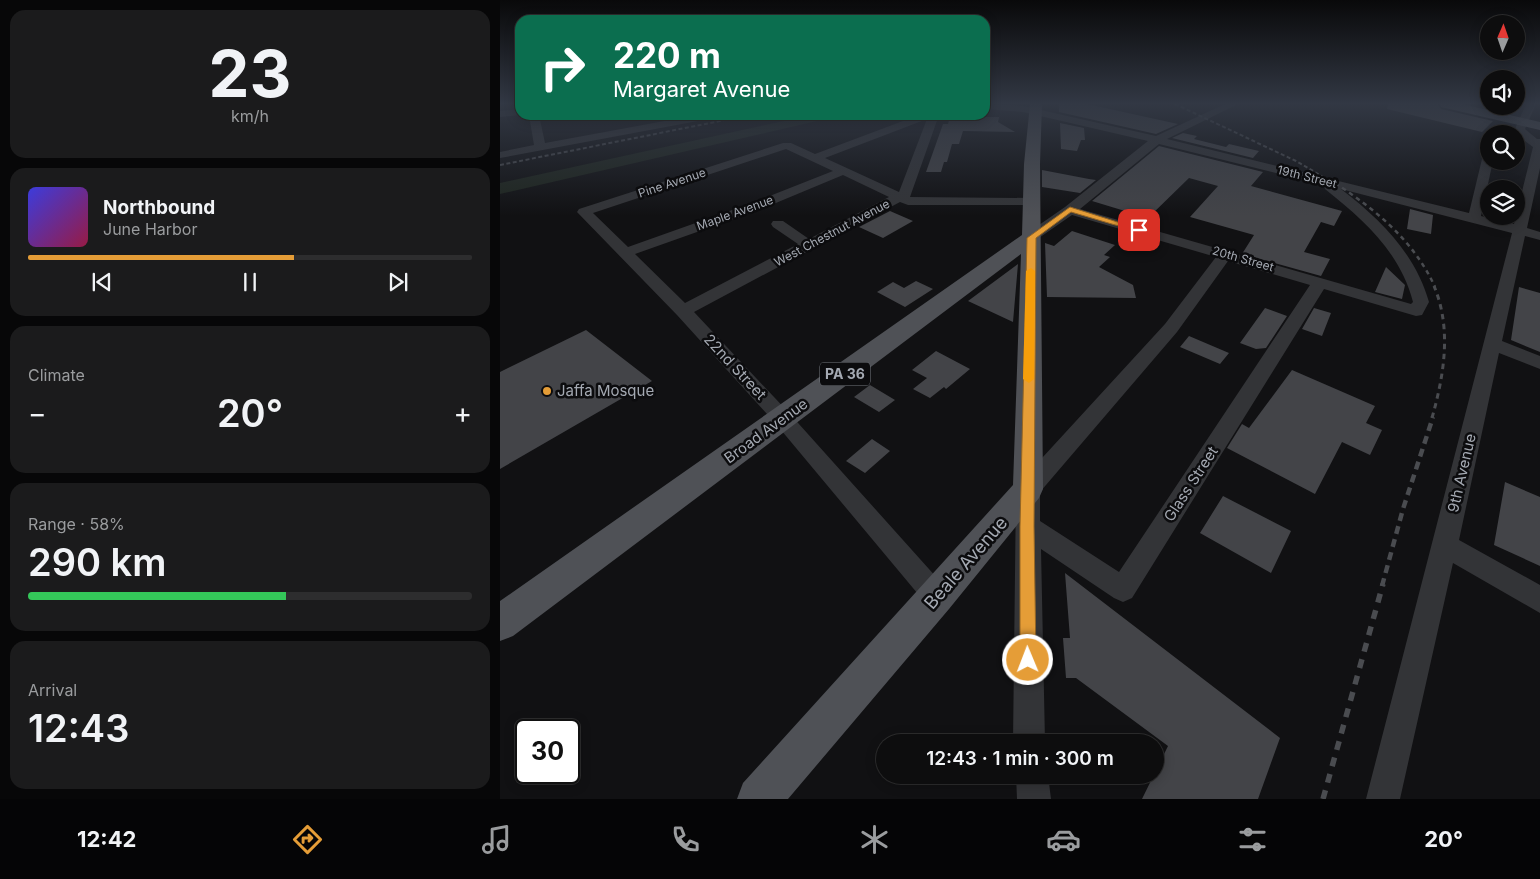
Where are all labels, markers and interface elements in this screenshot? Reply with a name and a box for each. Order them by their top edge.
north arrow [1480,15,1525,60]
map controls [1480,15,1525,225]
text: 23 [209,34,291,113]
text: 220 m [613,34,721,76]
icon: right [530,35,595,100]
button: sound [1480,70,1525,115]
text: Margaret Avenue [613,76,790,102]
text: km/h [231,106,269,126]
button: search [1480,125,1525,170]
street label: 19th Street [1276,162,1338,191]
street label: Pine Avenue [636,165,708,201]
button: layers [1480,180,1525,225]
street label: Maple Avenue [695,192,775,233]
text: Northbound [103,196,215,219]
street label: West Chestnut Avenue [771,196,892,269]
pin [1118,209,1160,251]
icon: arrive [1125,216,1153,244]
text: June Harbor [103,219,197,239]
street label: 20th Street [1211,243,1276,274]
icon: previous [88,268,116,296]
icon: pause [236,268,264,296]
icon: next [384,268,412,296]
street label: 22nd Street [700,330,771,404]
road number: PA 36 [820,362,870,386]
text: Climate [28,365,85,385]
place label: Jaffa Mosque [557,381,654,400]
marker: Jaffa Mosque [541,385,553,397]
text: 20° [217,390,283,436]
street label: Broad Avenue [720,394,811,467]
text: − [28,396,47,430]
text: + [453,396,472,430]
street label: 9th Avenue [1443,432,1480,514]
street label: Glass Street [1159,443,1222,525]
street label: Beale Avenue [920,512,1012,613]
text: Range · 58% [28,514,125,534]
text: 290 km [28,539,166,585]
position arrow [1001,633,1053,685]
text: Arrival [28,680,77,700]
text: 12:43 [28,705,129,751]
speed limit sign: 30 [515,719,580,784]
text: 12:43 · 1 min · 300 m [926,747,1114,770]
icon: directions [290,822,325,857]
icon: music [479,822,514,857]
icon: phone [668,822,703,857]
icon: climate [857,822,892,857]
icon: car [1046,822,1081,857]
icon: filters [1235,822,1270,857]
text: 12:42 [77,826,136,852]
text: 20° [1424,826,1463,852]

